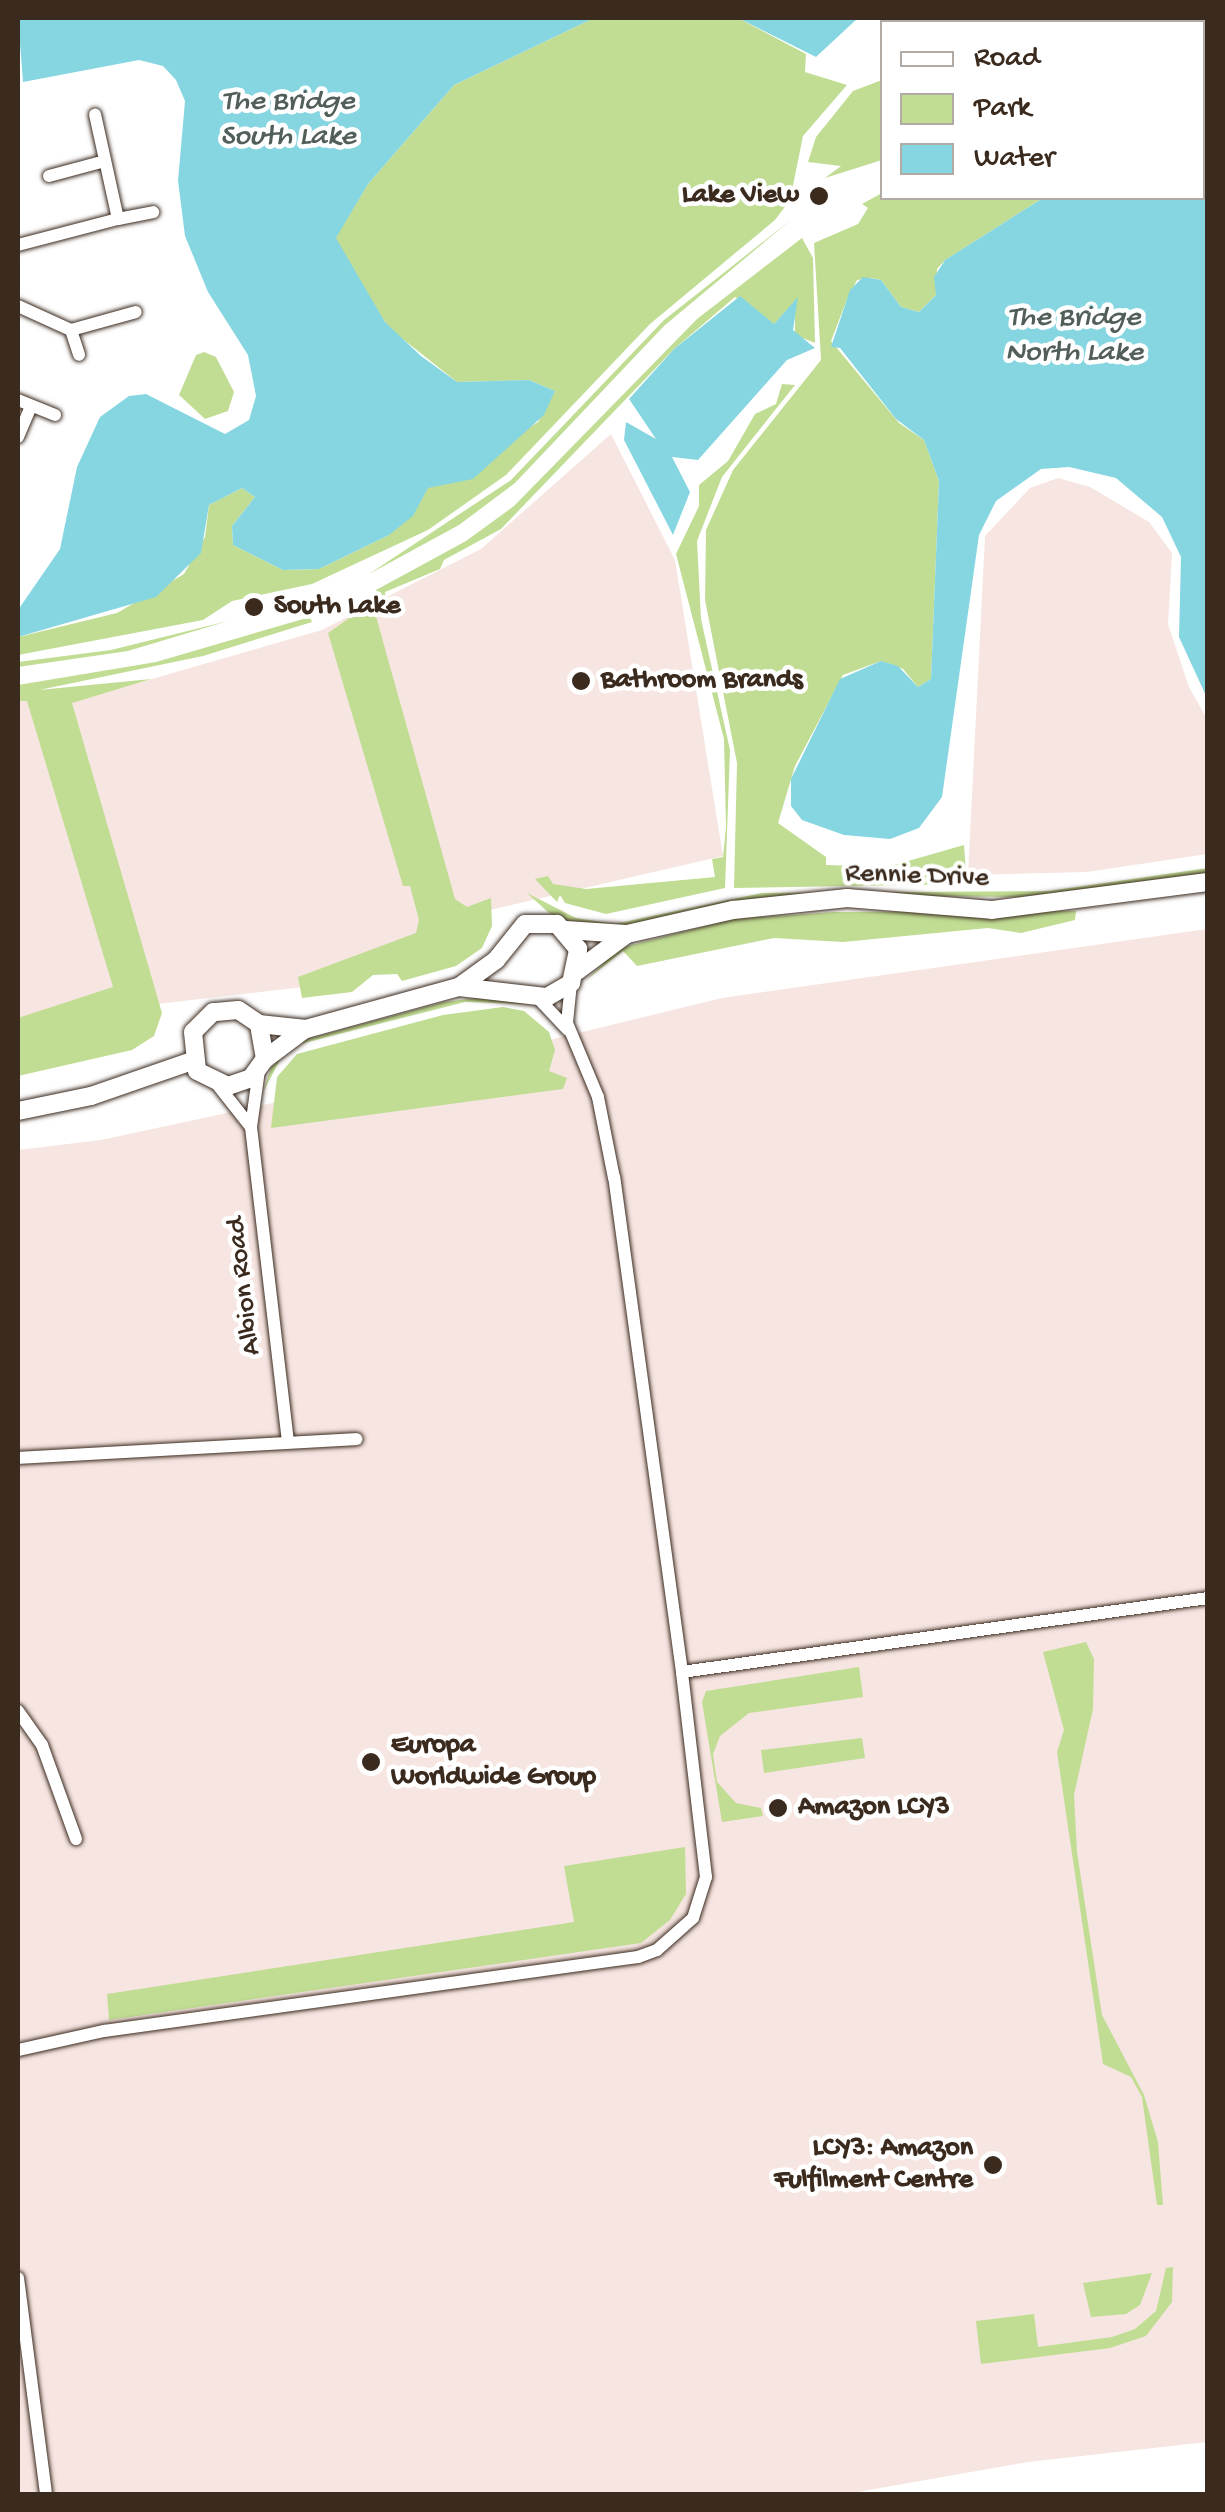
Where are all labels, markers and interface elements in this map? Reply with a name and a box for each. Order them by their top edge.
legend [880,20,1205,200]
text: Road [974,42,1040,77]
water label: The Bridge South Lake [220,85,356,156]
text: Park [974,92,1031,127]
text: Water [974,142,1055,177]
place label: Lake View [682,179,799,213]
marker: Lake View [808,185,830,207]
water label: The Bridge North Lake [1005,301,1143,372]
place label: South Lake [274,590,400,624]
marker: South Lake [243,596,265,618]
place label: Bathroom Brands [601,664,803,698]
marker: Bathroom Brands [570,670,592,692]
street label: Rennie Drive [845,858,989,896]
street label: Albion Road [220,1215,270,1357]
place label: Europa Worldwide Group [391,1729,596,1795]
marker: Europa Worldwide Group [360,1751,382,1773]
place label: Amazon LCY3 [798,1791,950,1825]
marker: Amazon LCY3 [767,1797,789,1819]
place label: LCY3: Amazon Fulfilment Centre [774,2132,973,2198]
marker: LCY3: Amazon Fulfilment Centre [982,2154,1004,2176]

